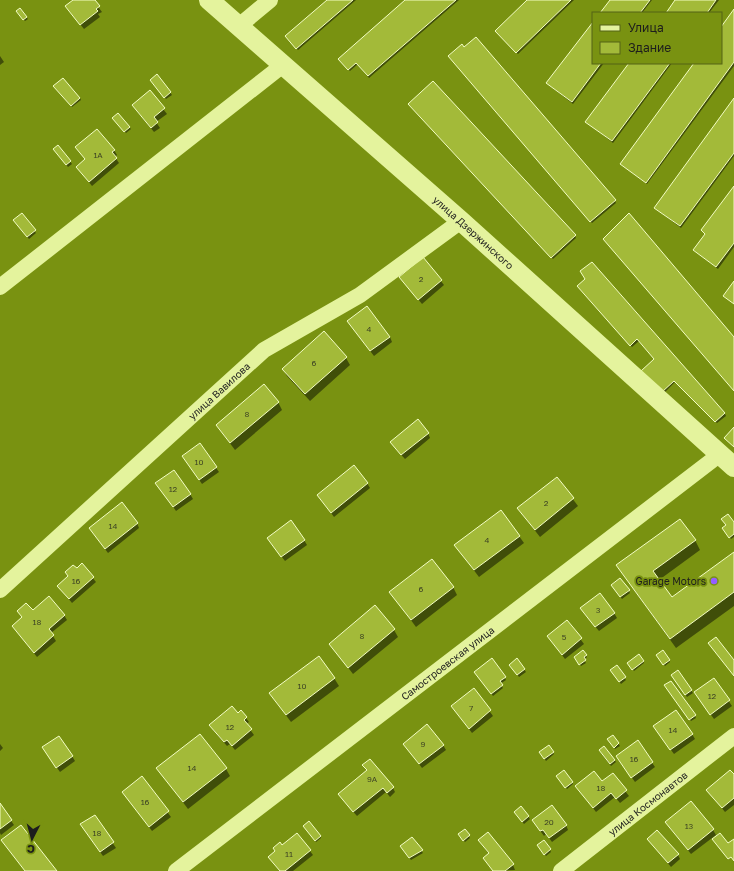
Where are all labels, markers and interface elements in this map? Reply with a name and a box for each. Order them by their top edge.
legend [592,12,722,64]
text: Улица [628,20,664,35]
text: Здание [628,40,671,55]
house number: 1А [93,150,103,160]
street label: улица Дзержинского [431,193,516,271]
house number: 2 [419,274,424,284]
house number: 4 [367,324,372,334]
house number: 6 [312,358,317,368]
street label: улица Вавилова [186,360,252,422]
house number: 8 [245,409,250,419]
house number: 10 [195,457,203,467]
house number: 12 [169,484,178,494]
house number: 2 [544,498,549,508]
house number: 14 [109,521,117,531]
house number: 4 [485,535,490,545]
place label: Garage Motors [636,575,706,587]
house number: 16 [72,576,81,586]
marker: Garage Motors [709,576,719,586]
house number: 6 [419,584,424,594]
house number: 3 [596,605,601,615]
house number: 18 [33,617,41,627]
street label: Самостроевская улица [399,624,496,702]
house number: 8 [360,631,365,641]
house number: 5 [562,632,567,642]
house number: 10 [298,681,306,691]
house number: 12 [708,691,717,701]
house number: 7 [469,703,473,713]
house number: 12 [226,722,235,732]
house number: 14 [669,725,677,735]
house number: 9 [421,739,426,749]
house number: 16 [630,754,639,764]
house number: 14 [188,763,196,773]
street label: улица Космонавтов [606,769,690,838]
house number: 9А [367,774,378,784]
house number: 18 [597,783,605,793]
house number: 16 [141,797,150,807]
house number: 20 [544,817,554,827]
north arrow [12,819,52,859]
house number: 13 [685,821,694,831]
house number: 18 [93,828,101,838]
text: С [26,843,35,856]
house number: 11 [285,849,293,859]

